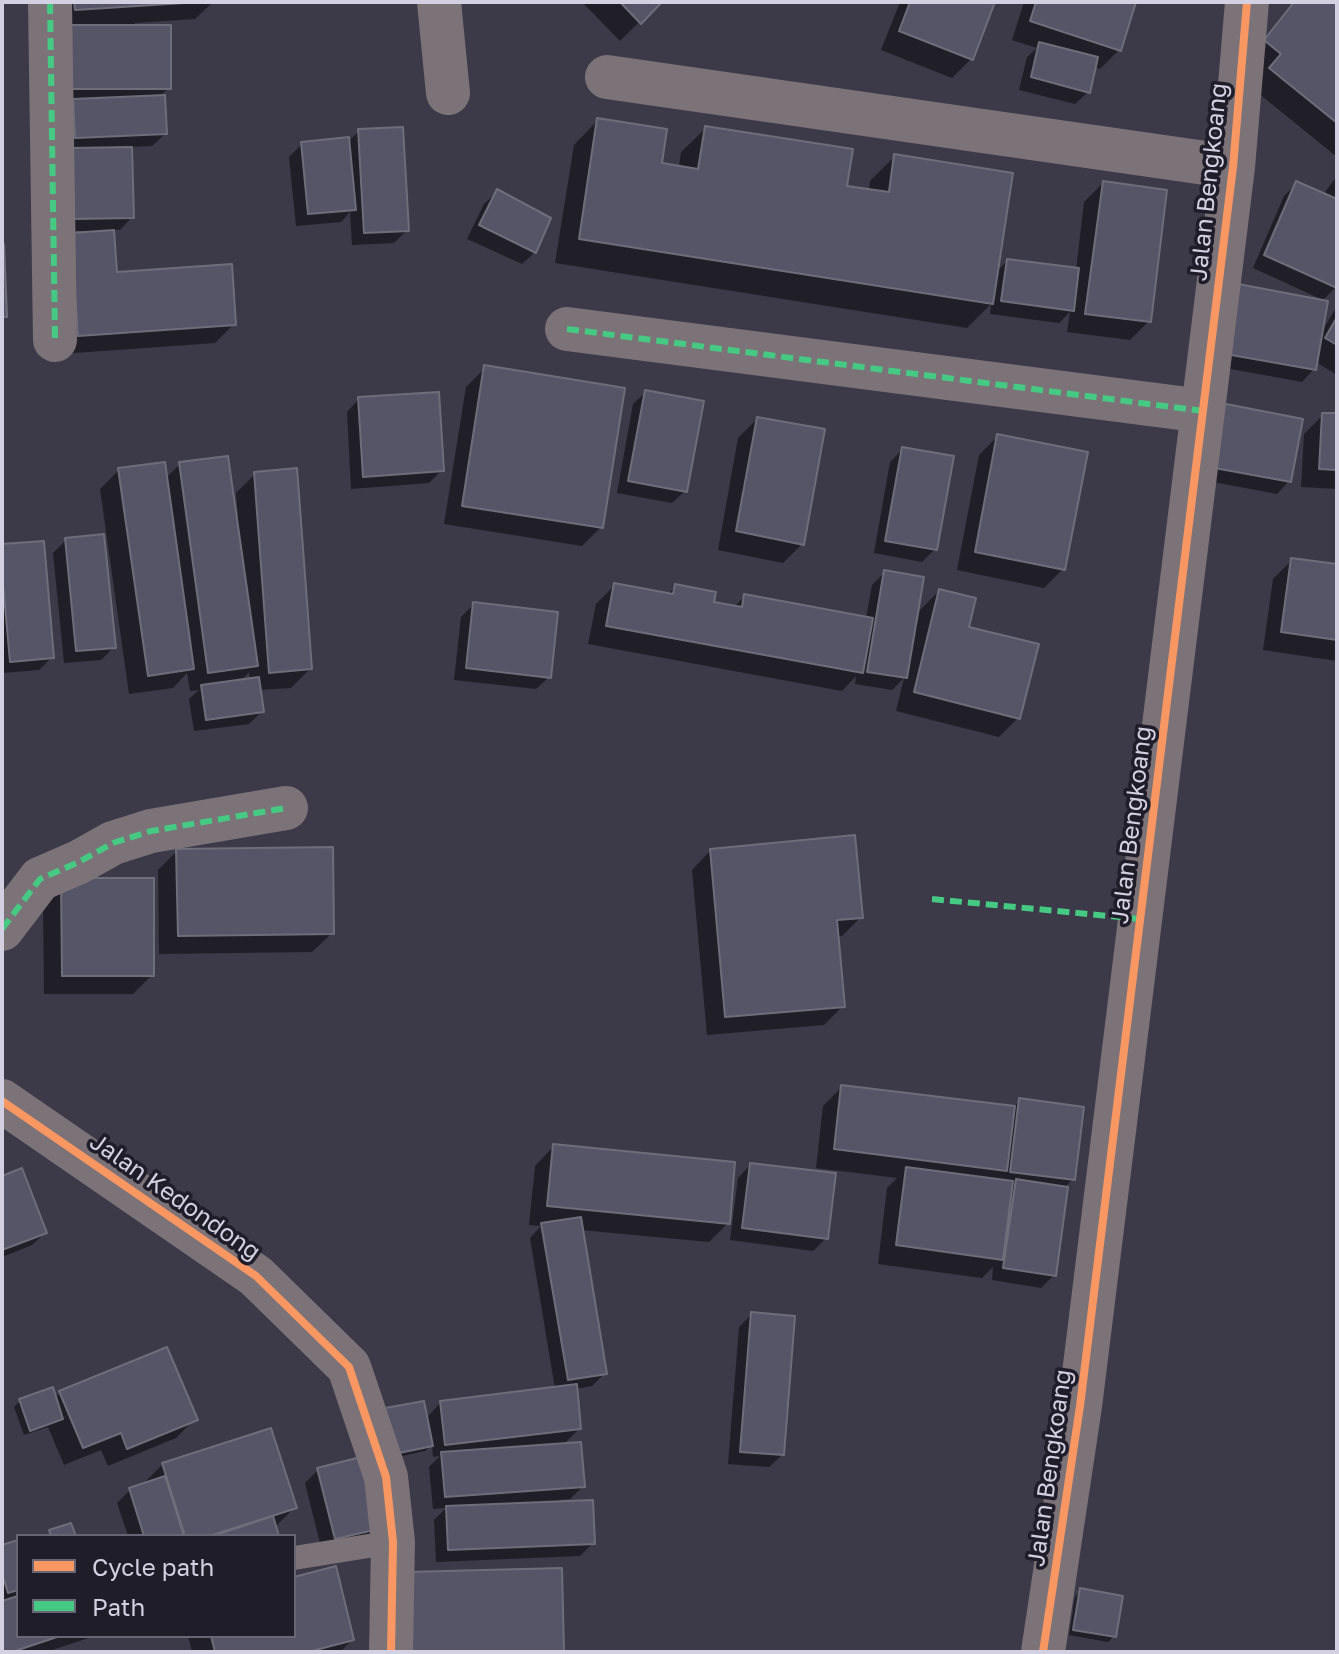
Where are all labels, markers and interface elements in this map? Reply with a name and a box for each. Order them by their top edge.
street label: Jalan Bengkoang [1184,82,1234,282]
street label: Jalan Bengkoang [1106,725,1158,925]
street label: Jalan Kedondong [84,1127,266,1267]
street label: Jalan Bengkoang [1022,1367,1078,1569]
legend [16,1534,296,1638]
text: Cycle path [92,1552,214,1581]
text: Path [92,1592,145,1621]

